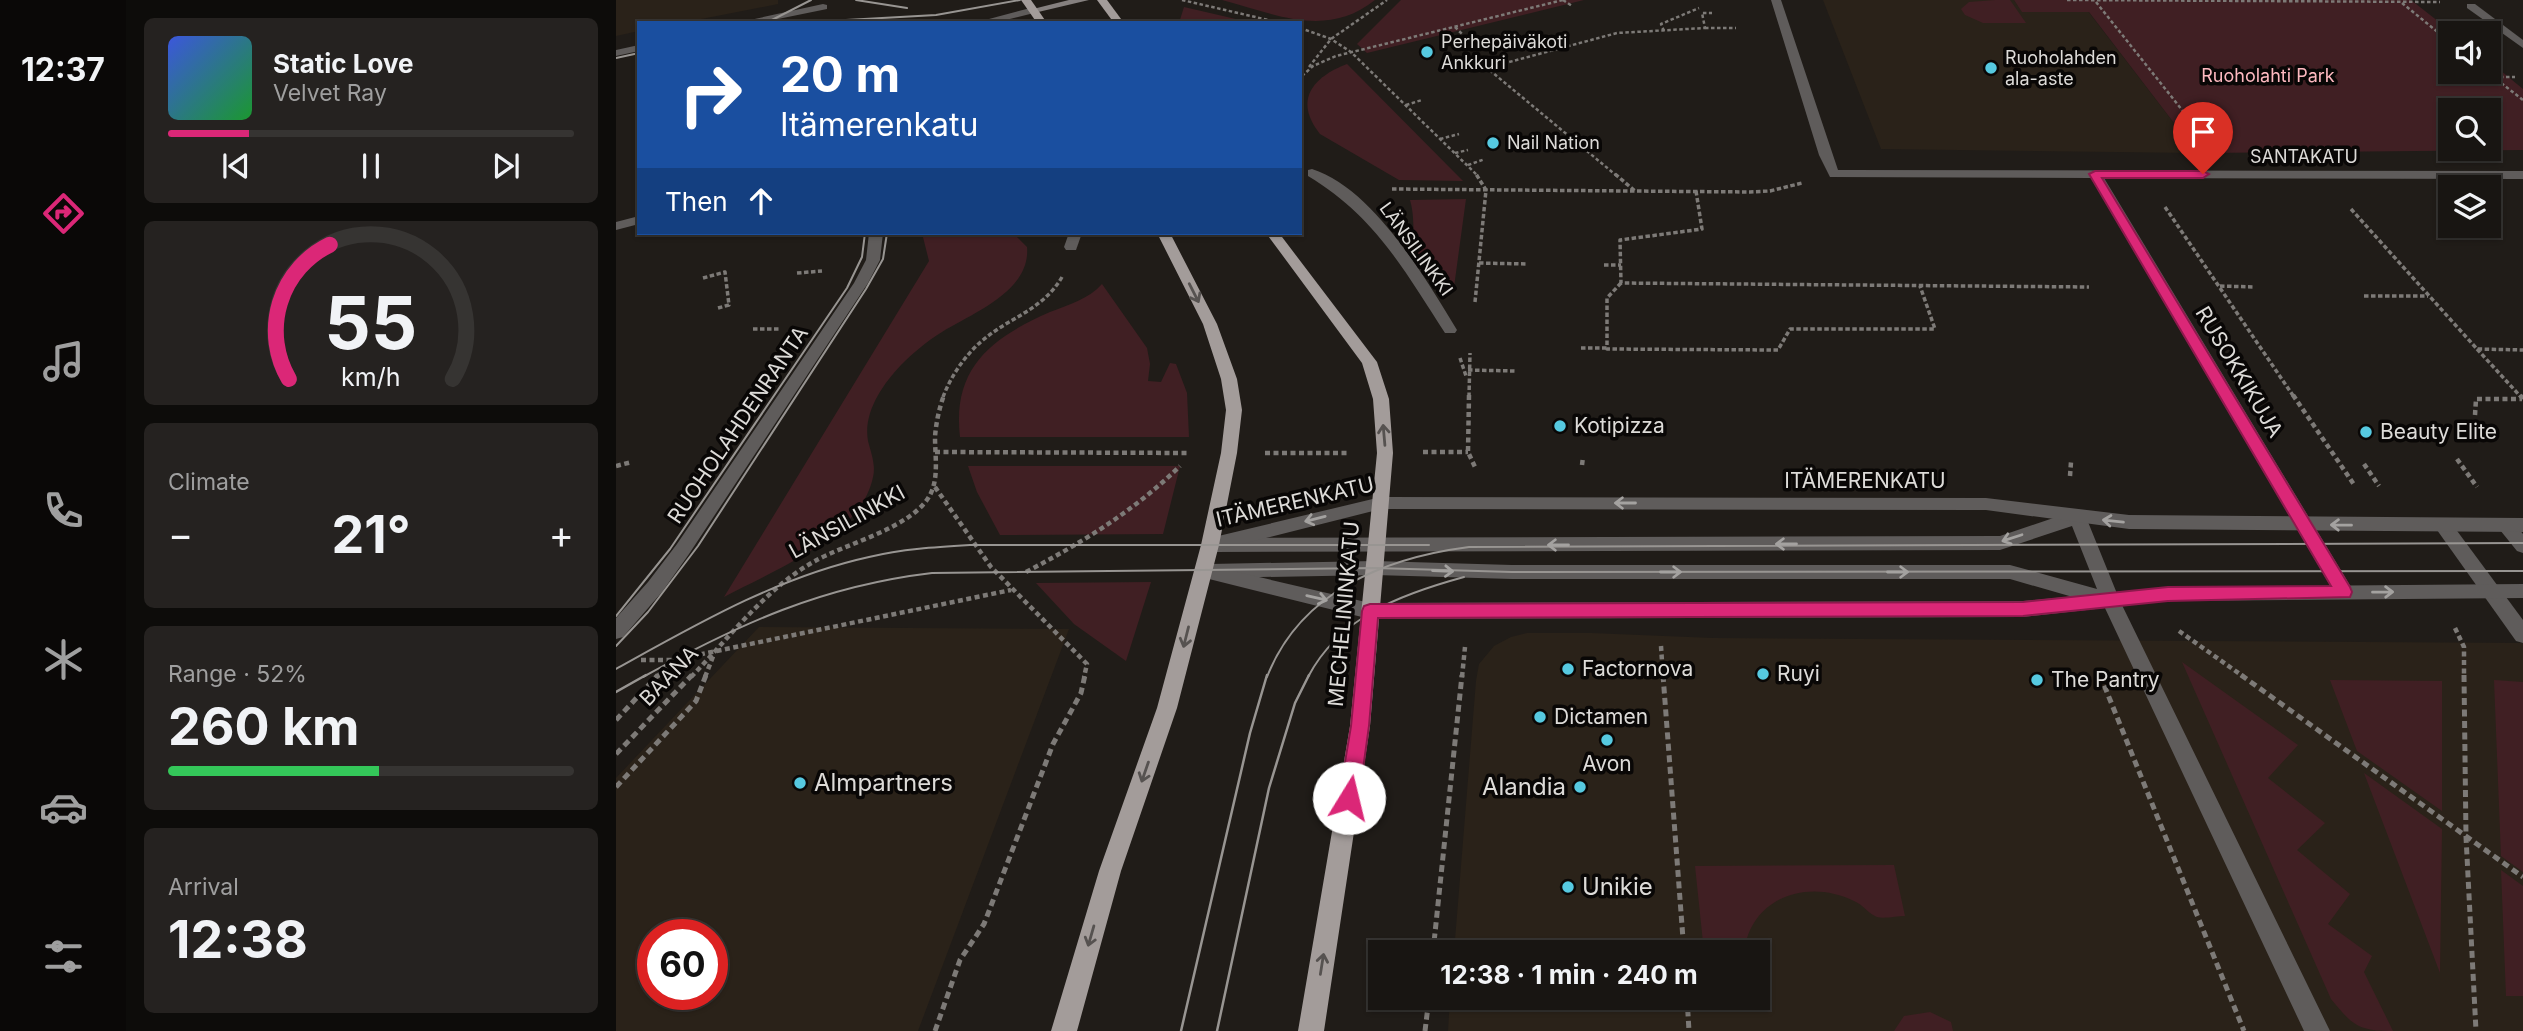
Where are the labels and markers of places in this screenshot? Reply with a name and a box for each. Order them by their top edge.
place label: Perhepäiväkoti Ankkuri [1441,31,1567,73]
marker: Perhepäiväkoti Ankkuri [1419,44,1435,60]
place label: Ruoholahden ala-aste [2005,47,2117,89]
marker: Ruoholahden ala-aste [1983,60,1999,76]
pin [2173,102,2233,174]
place label: Nail Nation [1507,132,1600,153]
marker: Nail Nation [1485,135,1501,151]
place label: Kotipizza [1574,413,1665,438]
marker: Kotipizza [1552,418,1568,434]
place label: Beauty Elite [2380,419,2497,444]
marker: Beauty Elite [2358,424,2374,440]
place label: Factornova [1582,656,1693,681]
marker: Factornova [1560,661,1576,677]
place label: Ruyi [1777,661,1820,686]
marker: Ruyi [1755,666,1771,682]
place label: The Pantry [2051,667,2160,692]
marker: The Pantry [2029,672,2045,688]
place label: Dictamen [1554,704,1648,729]
marker: Dictamen [1532,709,1548,725]
marker: Avon [1599,732,1615,748]
place label: Avon [1582,751,1632,776]
place label: Almpartners [814,768,953,797]
place label: Alandia [1482,772,1566,801]
marker: Almpartners [792,775,808,791]
marker: Alandia [1572,779,1588,795]
place label: Unikie [1582,872,1653,901]
marker: Unikie [1560,879,1576,895]

